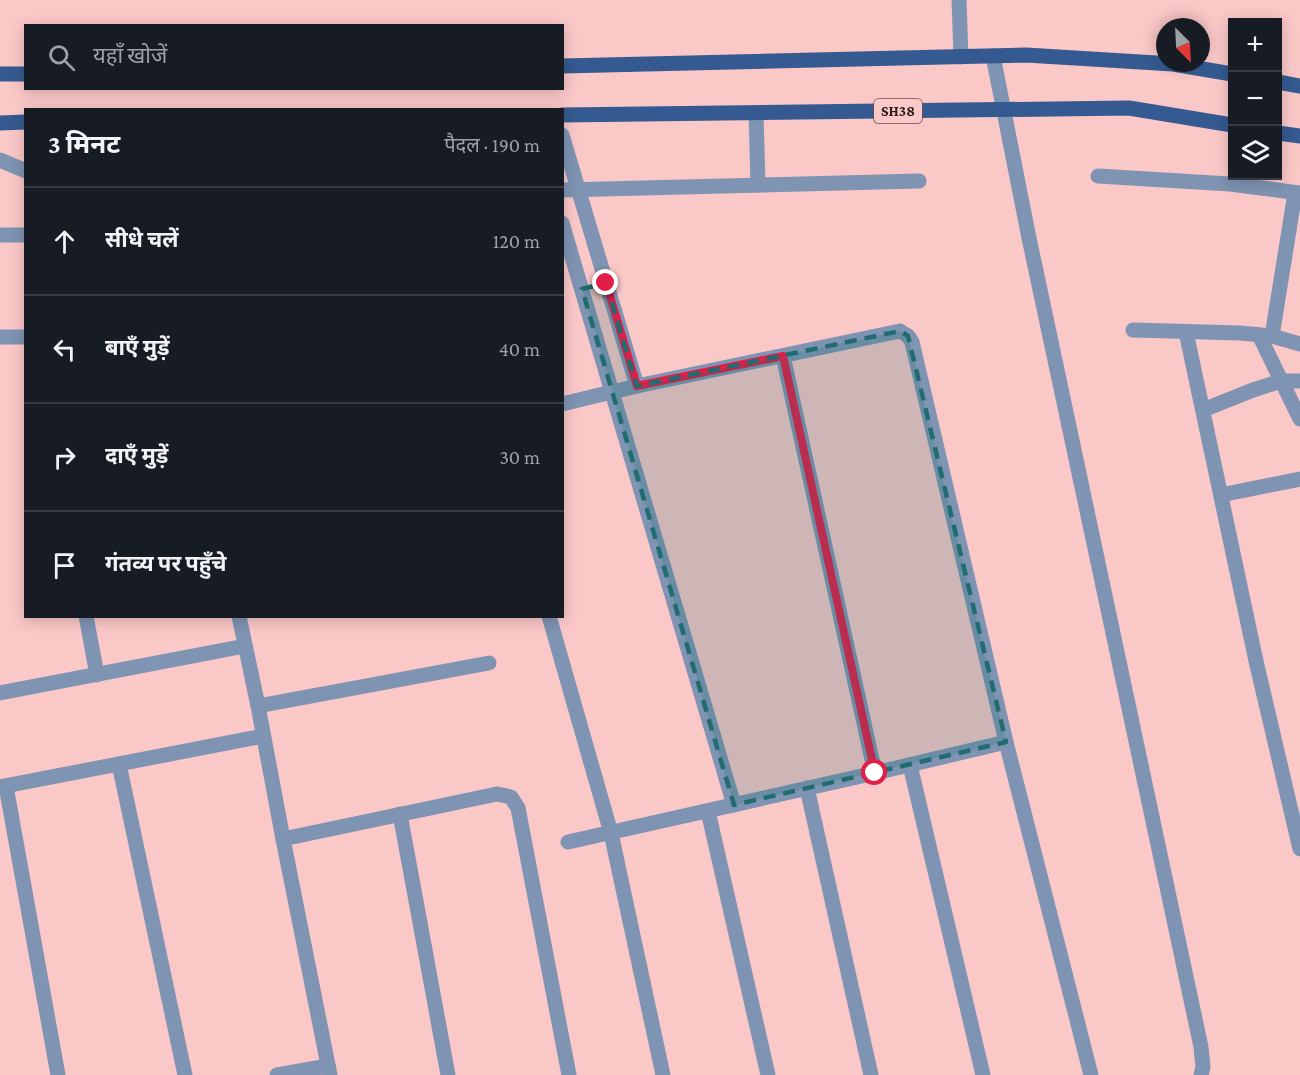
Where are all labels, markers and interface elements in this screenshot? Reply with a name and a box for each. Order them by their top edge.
north arrow [1156,18,1210,72]
map controls [1228,18,1282,180]
button: + [1228,18,1282,72]
search box [24,24,564,90]
icon: search [45,41,78,74]
text: यहाँ खोजें [93,43,167,68]
button: − [1228,72,1282,126]
road number: SH38 [874,99,922,123]
button: layers [1228,126,1282,180]
text: 3 मिनट [48,130,120,159]
text: पैदल · 190 m [444,134,540,156]
icon: ahead [48,225,81,258]
text: सीधे चलें [105,227,179,252]
text: 120 m [493,230,540,252]
route end [592,269,618,295]
icon: left [48,333,81,366]
text: बाएँ मुड़ें [105,335,170,360]
text: 40 m [499,338,540,360]
icon: right [48,441,81,474]
text: दाएँ मुड़ें [105,443,168,468]
text: 30 m [499,446,540,468]
icon: arrive [48,549,81,582]
text: गंतव्य पर पहुँचे [105,551,227,576]
route start [861,759,887,785]

